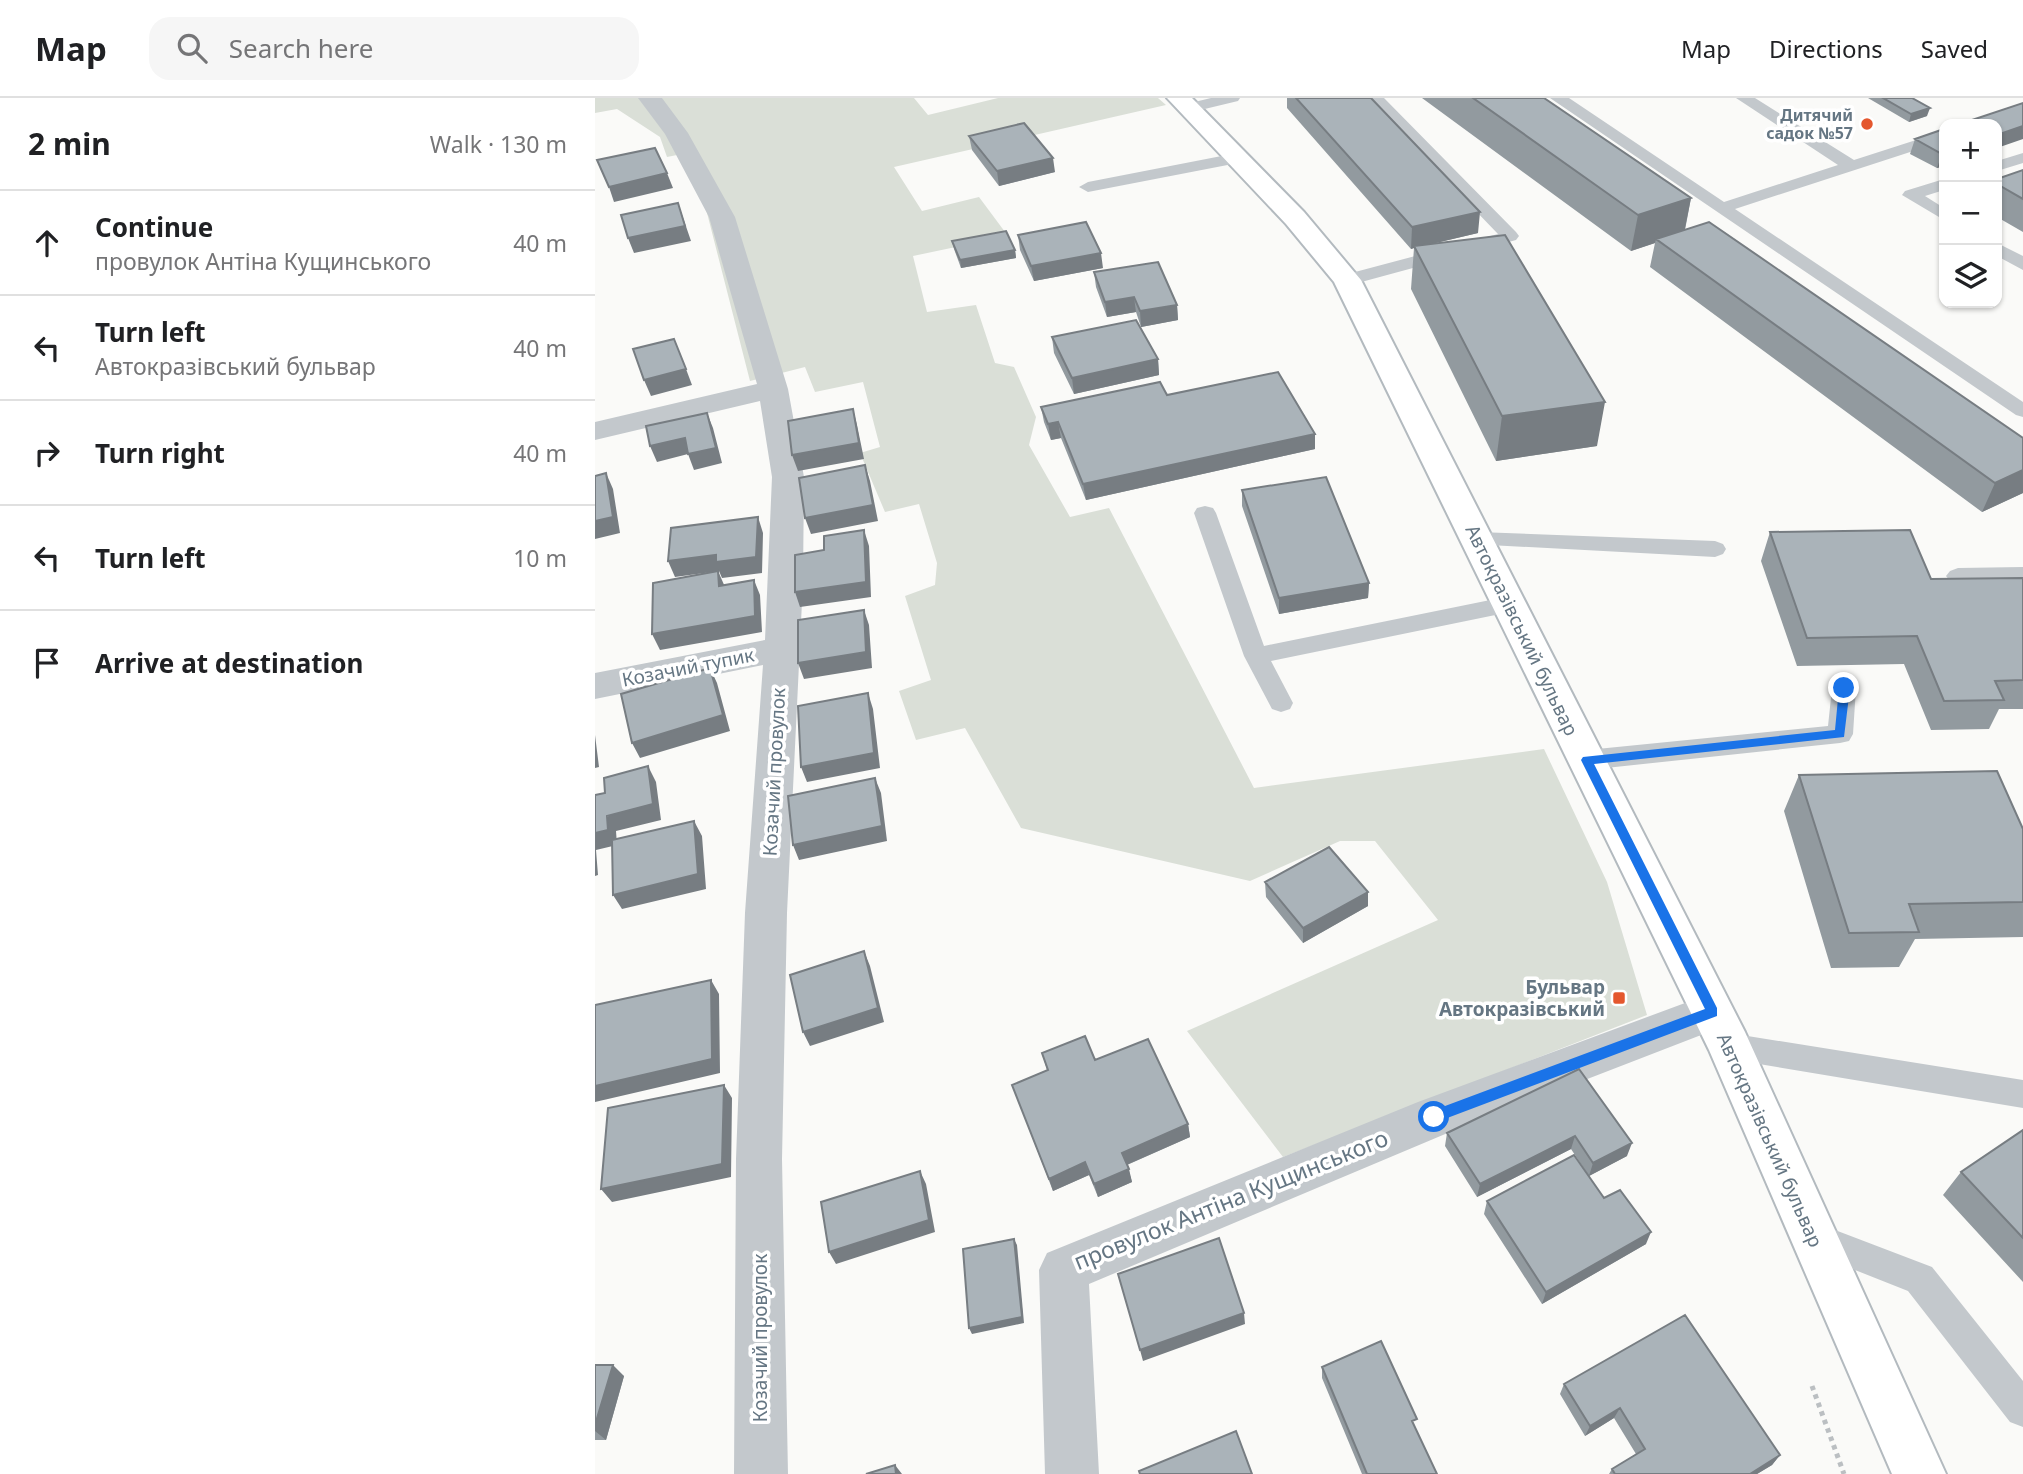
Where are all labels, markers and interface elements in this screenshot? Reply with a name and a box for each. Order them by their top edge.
search box [149,17,639,80]
text: Map [35,26,107,71]
icon: search [173,29,211,67]
text: Search here [229,30,373,66]
text: Map [1681,32,1731,65]
text: Directions [1769,32,1883,65]
text: Saved [1921,32,1988,65]
place label: Дитячий садок №57 [1766,104,1853,144]
marker: Дитячий садок №57 [1859,116,1875,132]
map controls [1939,119,2002,308]
button: + [1939,119,2002,182]
text: 2 min [28,123,111,164]
text: Walk · 130 m [430,128,567,160]
button: − [1939,182,2002,245]
text: Continue [95,209,213,245]
icon: ahead [28,224,66,262]
text: 40 m [513,227,567,259]
text: провулок Антіна Кущинського [95,245,431,277]
button: layers [1939,245,2002,308]
text: Turn left [95,314,206,350]
icon: left [28,329,66,367]
text: 40 m [513,332,567,364]
text: Автокразівський бульвар [95,350,376,382]
icon: right [28,434,66,472]
text: Turn right [95,435,225,471]
text: 40 m [513,437,567,469]
street label: Автокразівський бульвар [1459,520,1585,740]
icon: left [28,539,66,577]
text: Turn left [95,540,206,576]
text: 10 m [513,542,567,574]
street label: Козачий тупик [620,641,756,693]
icon: arrive [28,644,66,682]
text: Arrive at destination [95,645,364,681]
route end [1828,672,1859,703]
street label: Козачий провулок [757,687,791,857]
place label: Бульвар Автокразівський [1439,974,1605,1022]
marker: Бульвар Автокразівський [1611,990,1627,1006]
street label: Автокразівський бульвар [1711,1029,1829,1251]
route start [1418,1101,1449,1132]
street label: провулок Антіна Кущинського [1069,1121,1393,1277]
street label: Козачий провулок [747,1254,773,1422]

